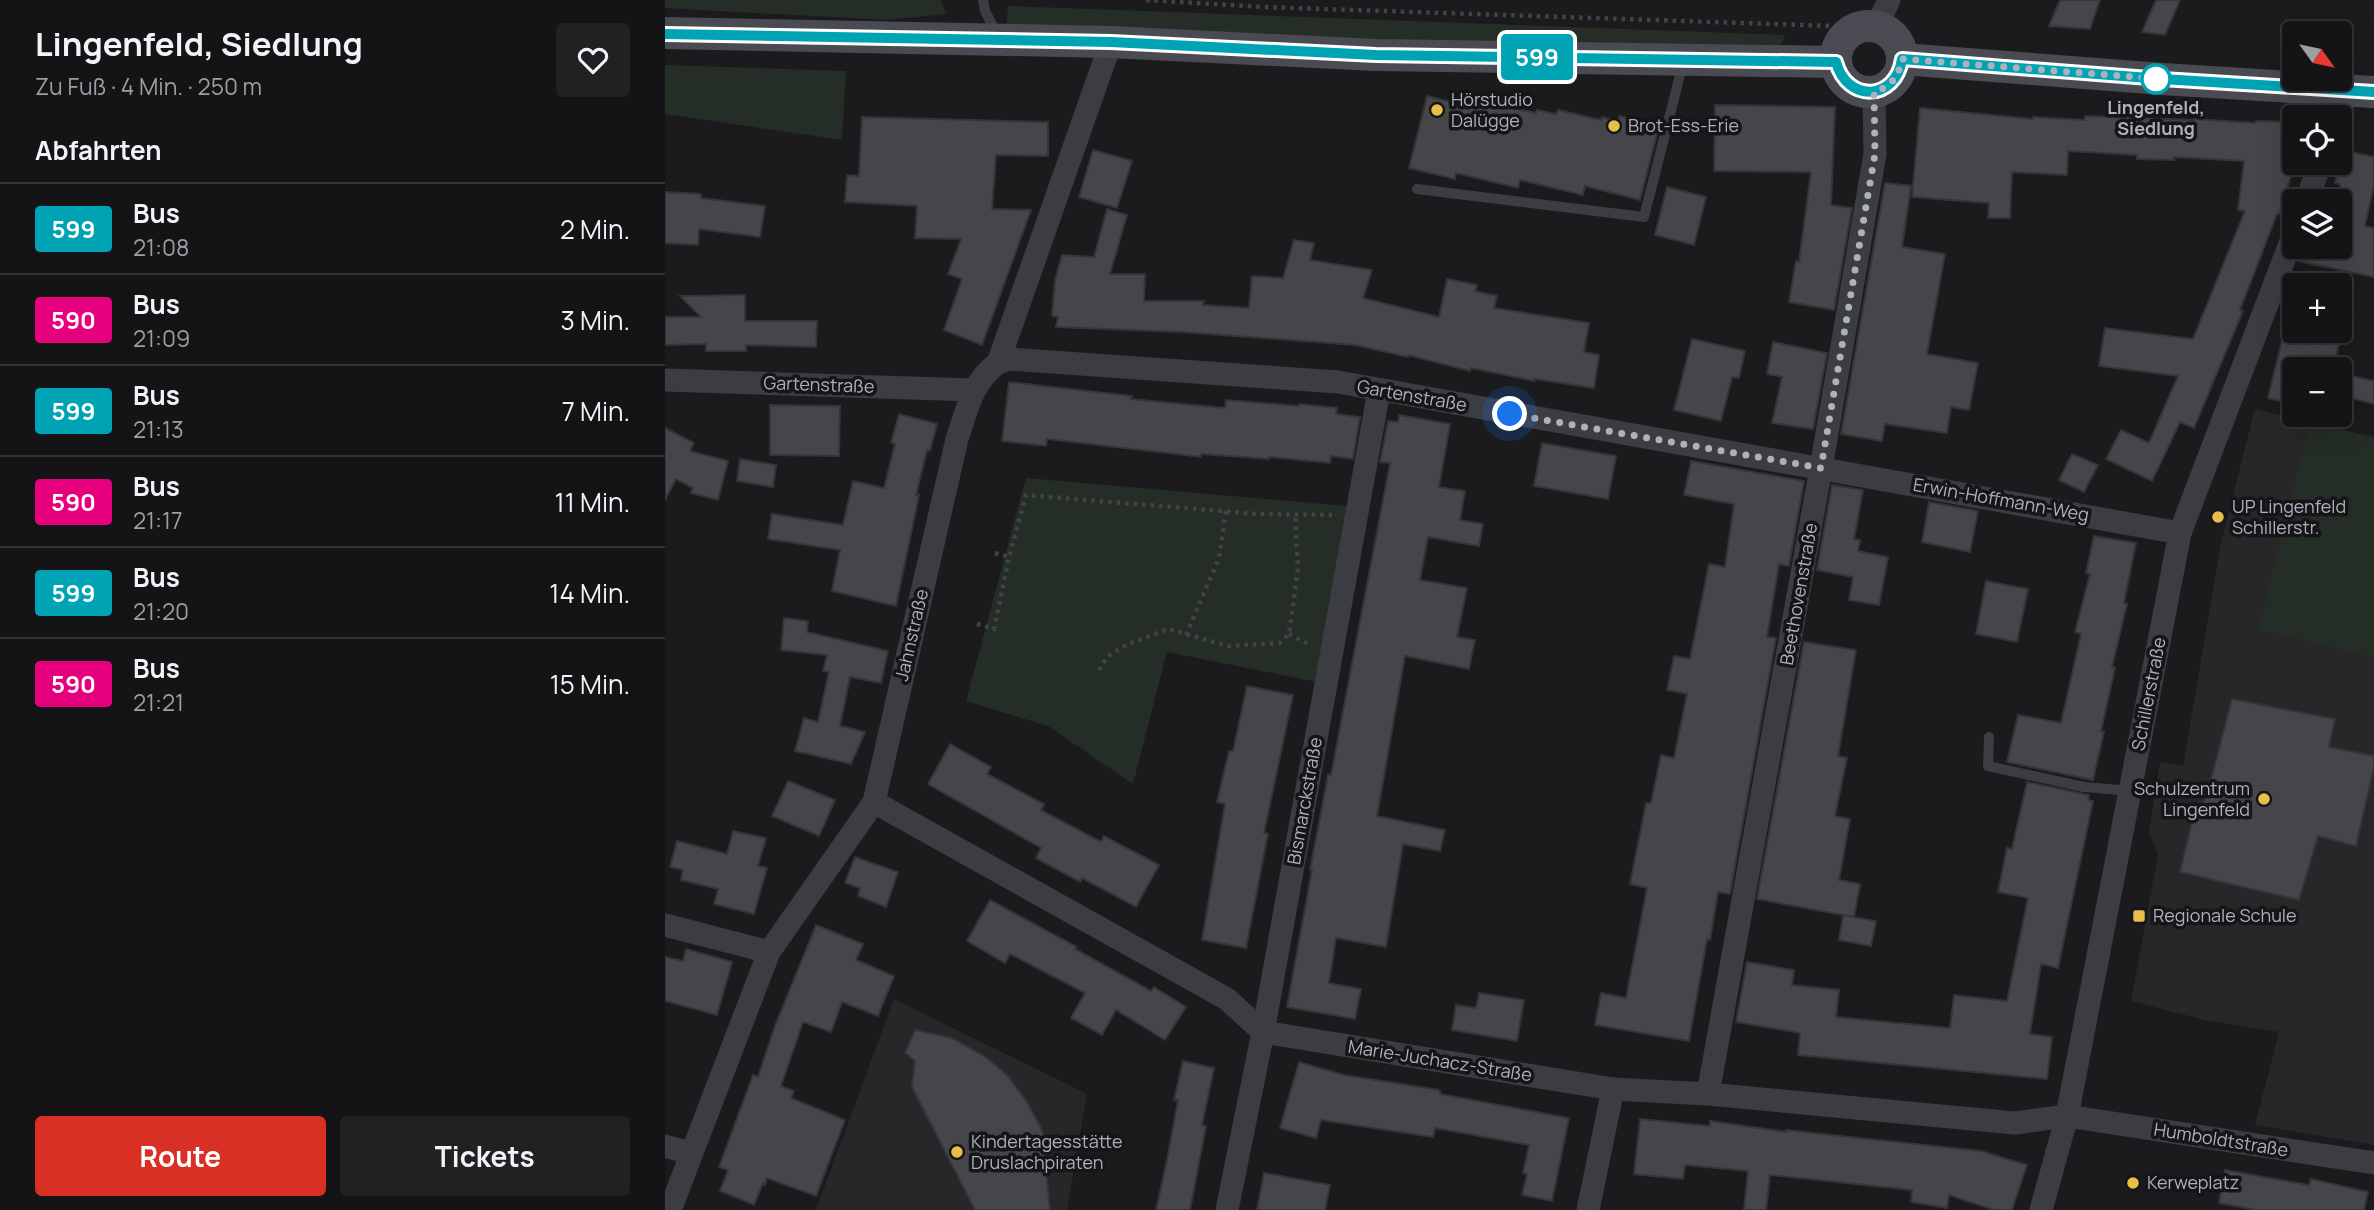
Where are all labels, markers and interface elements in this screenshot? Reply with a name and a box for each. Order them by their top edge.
text: Lingenfeld, Siedlung [35,21,363,66]
north arrow [2282,21,2352,91]
map controls [2282,21,2352,427]
button: heart [556,23,630,97]
line badge: 599 [1497,34,1577,80]
text: 599 [1515,40,1559,73]
marker: Lingenfeld, Siedlung [2141,64,2171,94]
text: Zu Fuß · 4 Min. · 250 m [35,70,262,102]
place label: Hörstudio Dalügge [1451,87,1533,132]
place label: Lingenfeld, Siedlung [2107,95,2205,140]
marker: Hörstudio Dalügge [1429,102,1445,118]
button: locate [2282,105,2352,175]
place label: Brot-Ess-Erie [1628,113,1739,137]
marker: Brot-Ess-Erie [1606,118,1622,134]
text: Abfahrten [35,132,162,168]
button: layers [2282,189,2352,259]
text: Bus [133,195,180,231]
text: 2 Min. [560,211,630,247]
text: 599 [52,212,95,245]
text: 21:08 [133,231,189,263]
button: + [2282,273,2352,343]
text: Bus [133,286,180,322]
text: 3 Min. [560,302,630,338]
text: 590 [51,303,96,336]
text: 21:09 [133,322,190,354]
button: − [2282,357,2352,427]
street label: Gartenstraße [763,370,875,398]
street label: Gartenstraße [1355,374,1469,416]
text: Bus [133,377,180,413]
text: 7 Min. [562,393,630,429]
text: 599 [52,394,95,427]
your location [1492,396,1527,431]
text: 21:13 [133,413,184,445]
text: Bus [133,468,180,504]
street label: Erwin-Hoffmann-Weg [1911,472,2091,526]
text: 11 Min. [555,484,630,520]
text: 590 [51,485,96,518]
place label: UP Lingenfeld Schillerstr. [2232,494,2346,539]
text: 21:17 [133,504,182,536]
marker: UP Lingenfeld Schillerstr. [2210,509,2226,525]
street label: Beethovenstraße [1774,521,1822,667]
text: Bus [133,559,180,595]
text: 14 Min. [549,575,630,611]
text: 599 [52,576,95,609]
street label: Jahnstraße [889,586,933,683]
text: 21:20 [133,595,189,627]
street label: Schillerstraße [2125,635,2171,753]
text: Bus [133,650,180,686]
text: 15 Min. [550,666,630,702]
text: 590 [51,667,96,700]
text: 21:21 [133,686,184,718]
street label: Bismarckstraße [1281,735,1327,866]
place label: Schulzentrum Lingenfeld [2134,776,2250,821]
marker: Schulzentrum Lingenfeld [2256,791,2272,807]
place label: Regionale Schule [2153,903,2297,927]
marker: Regionale Schule [2131,908,2147,924]
street label: Marie-Juchacz-Straße [1347,1034,1534,1086]
button: Route [35,1116,326,1196]
button: Tickets [340,1116,630,1196]
street label: Humboldtstraße [2152,1117,2290,1161]
place label: Kindertagesstätte Druslachpiraten [971,1129,1123,1174]
marker: Kindertagesstätte Druslachpiraten [949,1144,965,1160]
place label: Kerweplatz [2147,1170,2239,1194]
marker: Kerweplatz [2125,1175,2141,1191]

